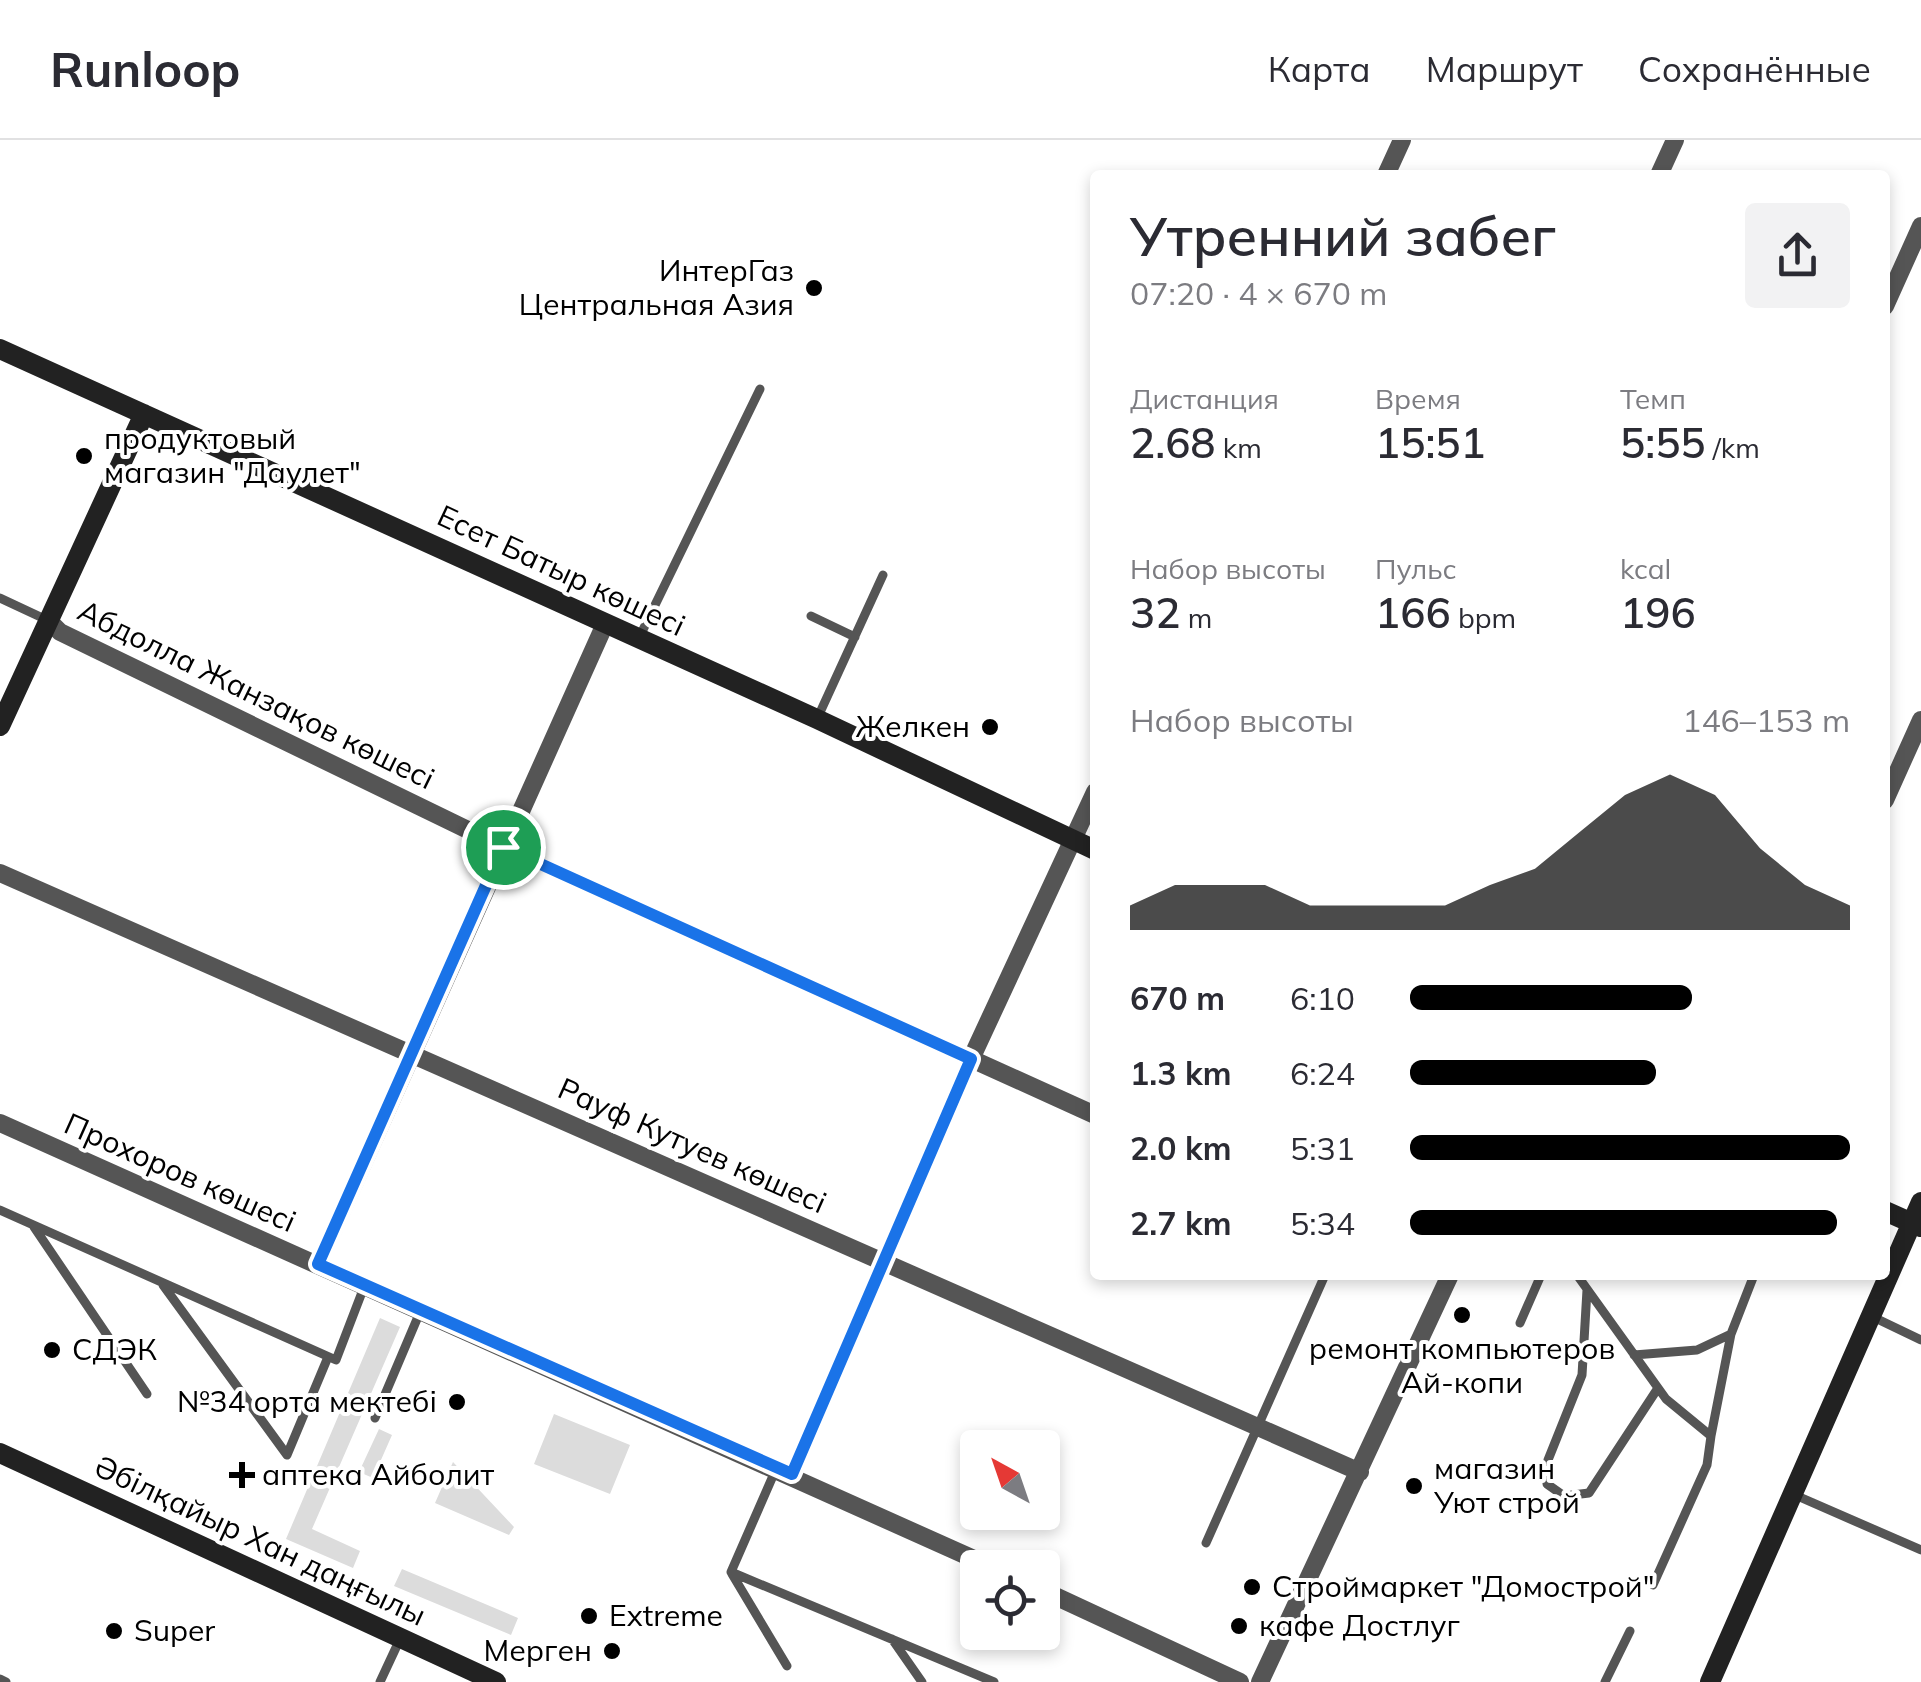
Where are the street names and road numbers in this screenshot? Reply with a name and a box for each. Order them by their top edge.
street label: Есет Батыр көшесі [432,496,691,644]
street label: Абдолла Жанзақов көшесі [72,591,441,797]
street label: Рауф Кутуев көшесі [552,1069,832,1221]
street label: Прохоров көшесі [59,1104,302,1240]
street label: Әбілқайыр Хан даңғылы [89,1446,432,1634]

